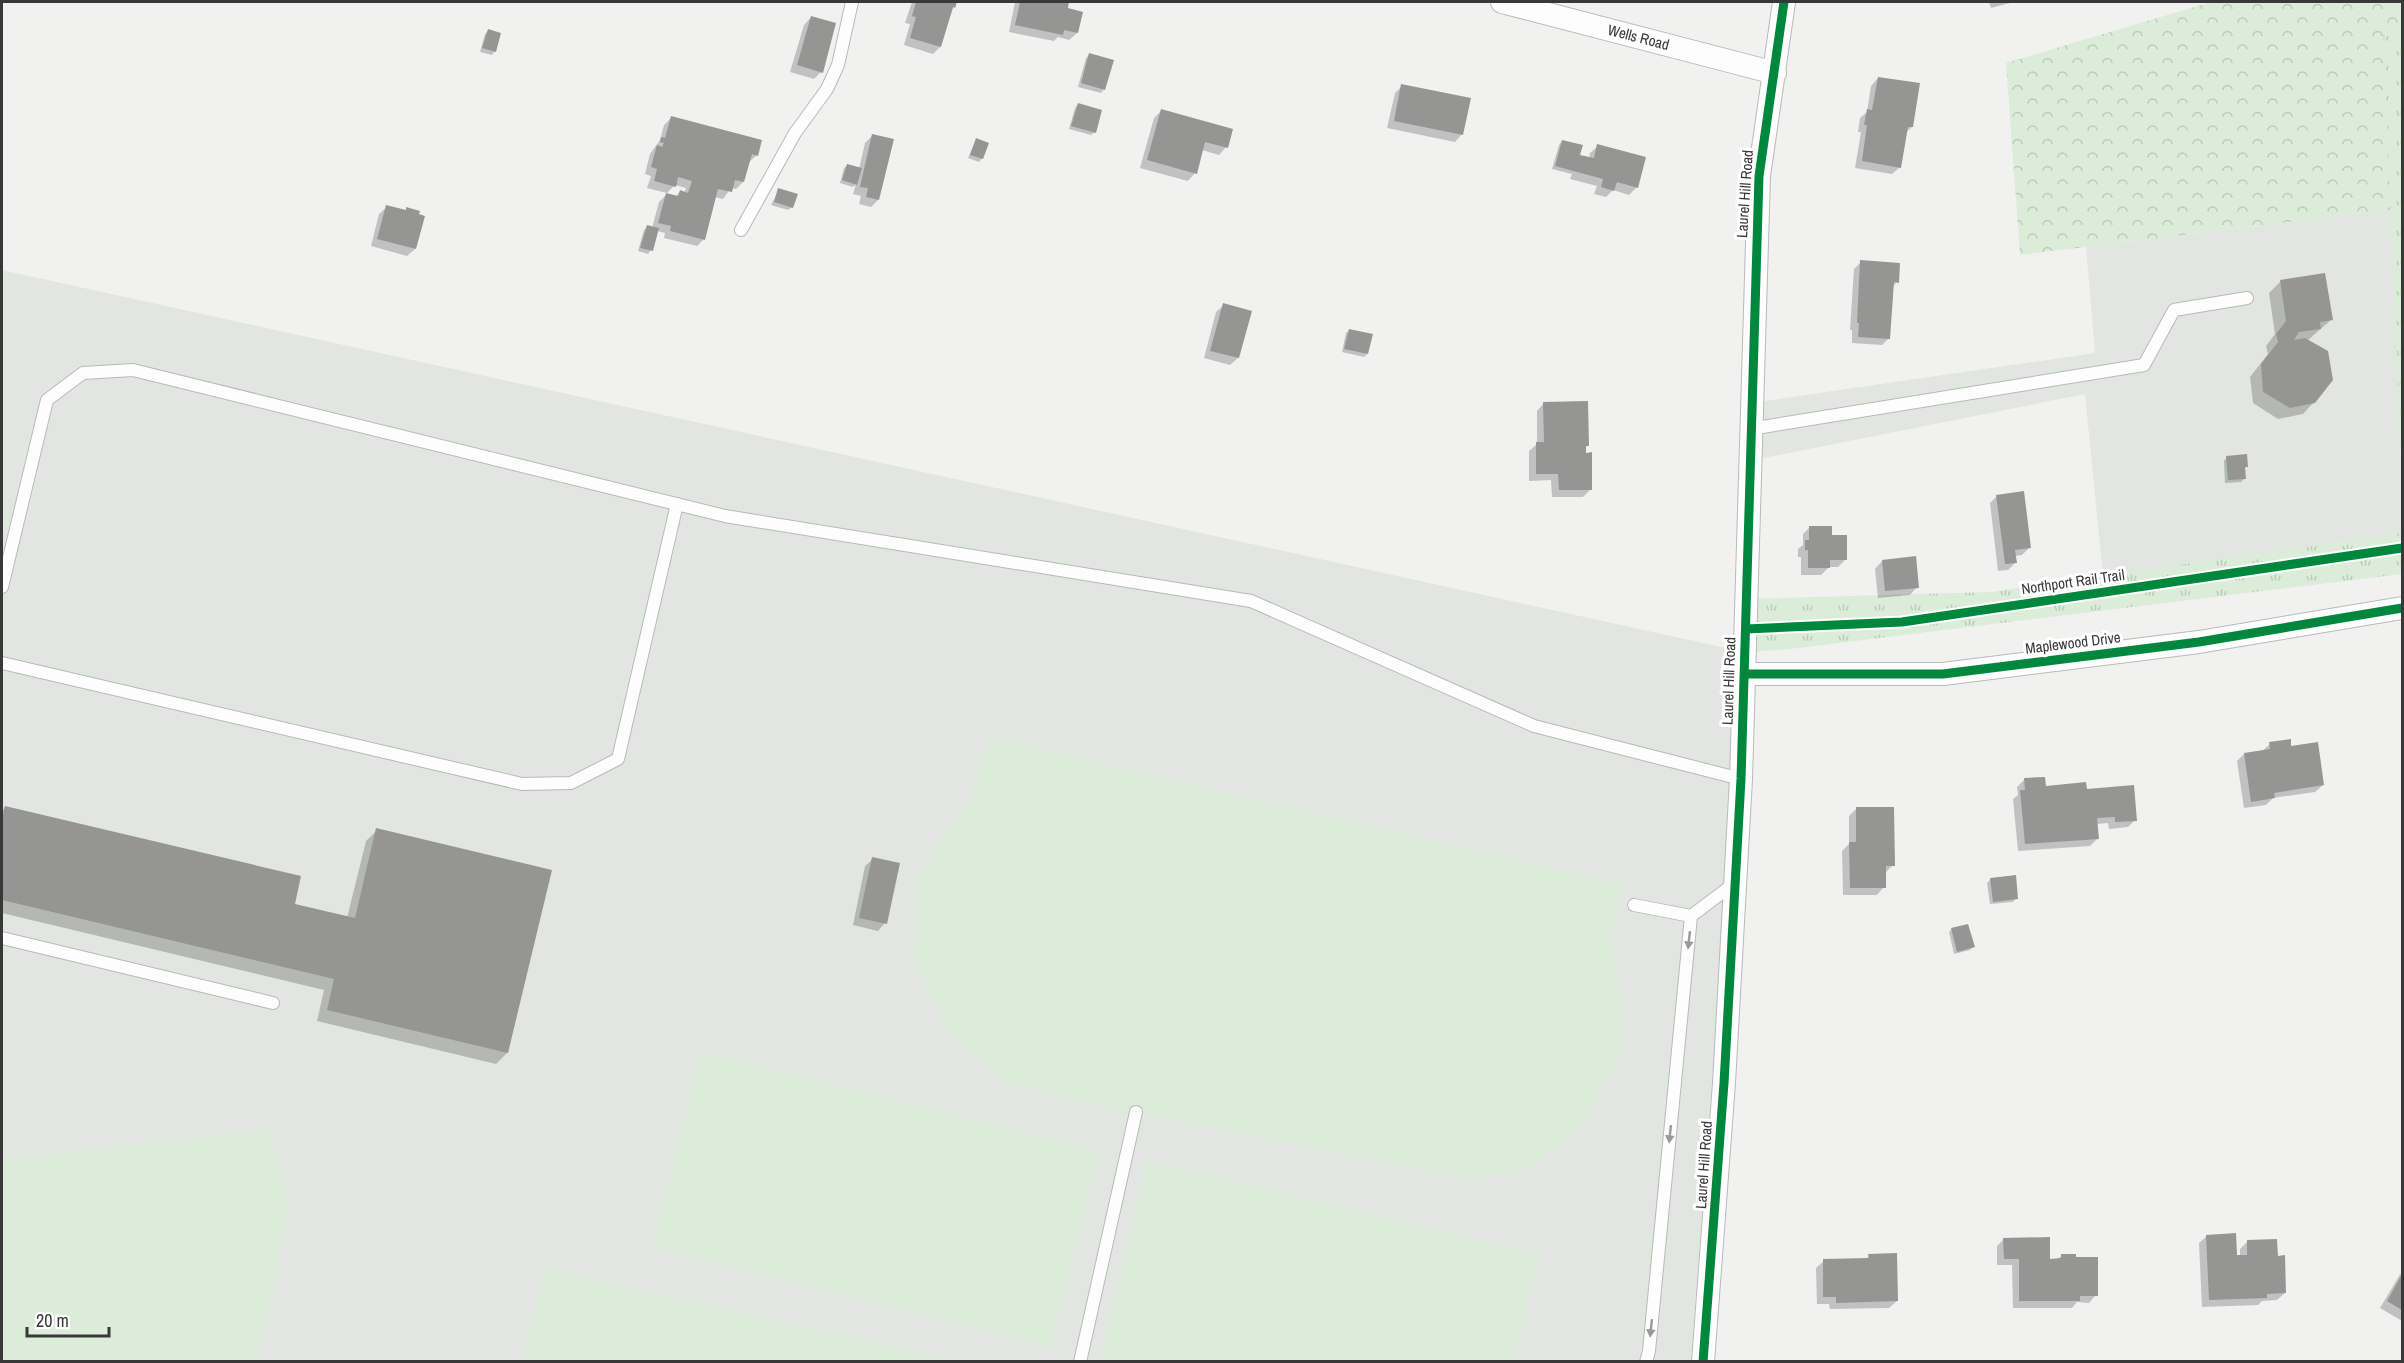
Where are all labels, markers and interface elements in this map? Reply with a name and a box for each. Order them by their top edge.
street label: Wells Road [1606,19,1672,55]
street label: Laurel Hill Road [1731,149,1758,239]
street label: Northport Rail Trail [2020,564,2126,599]
street label: Maplewood Drive [2024,626,2122,659]
street label: Laurel Hill Road [1716,637,1741,725]
one-way arrow [1684,930,1694,949]
street label: Laurel Hill Road [1690,1120,1717,1210]
one-way arrow [1665,1124,1675,1143]
scale bar [27,1300,110,1338]
text: 20 m [36,1308,69,1333]
one-way arrow [1646,1318,1656,1337]

